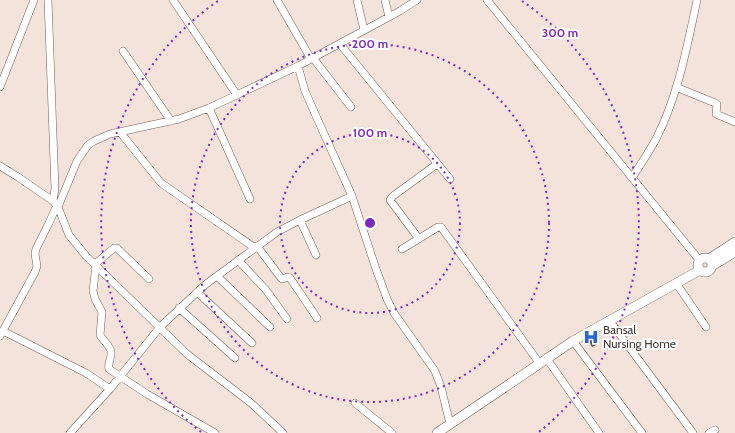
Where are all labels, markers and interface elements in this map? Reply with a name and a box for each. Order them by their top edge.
text: 300 m [542,25,578,40]
text: 200 m [352,36,388,51]
text: 100 m [353,125,387,140]
centre of rings [363,216,377,230]
place label: Bansal Nursing Home [603,322,676,351]
hospital icon: Bansal Nursing Home [582,328,600,346]

